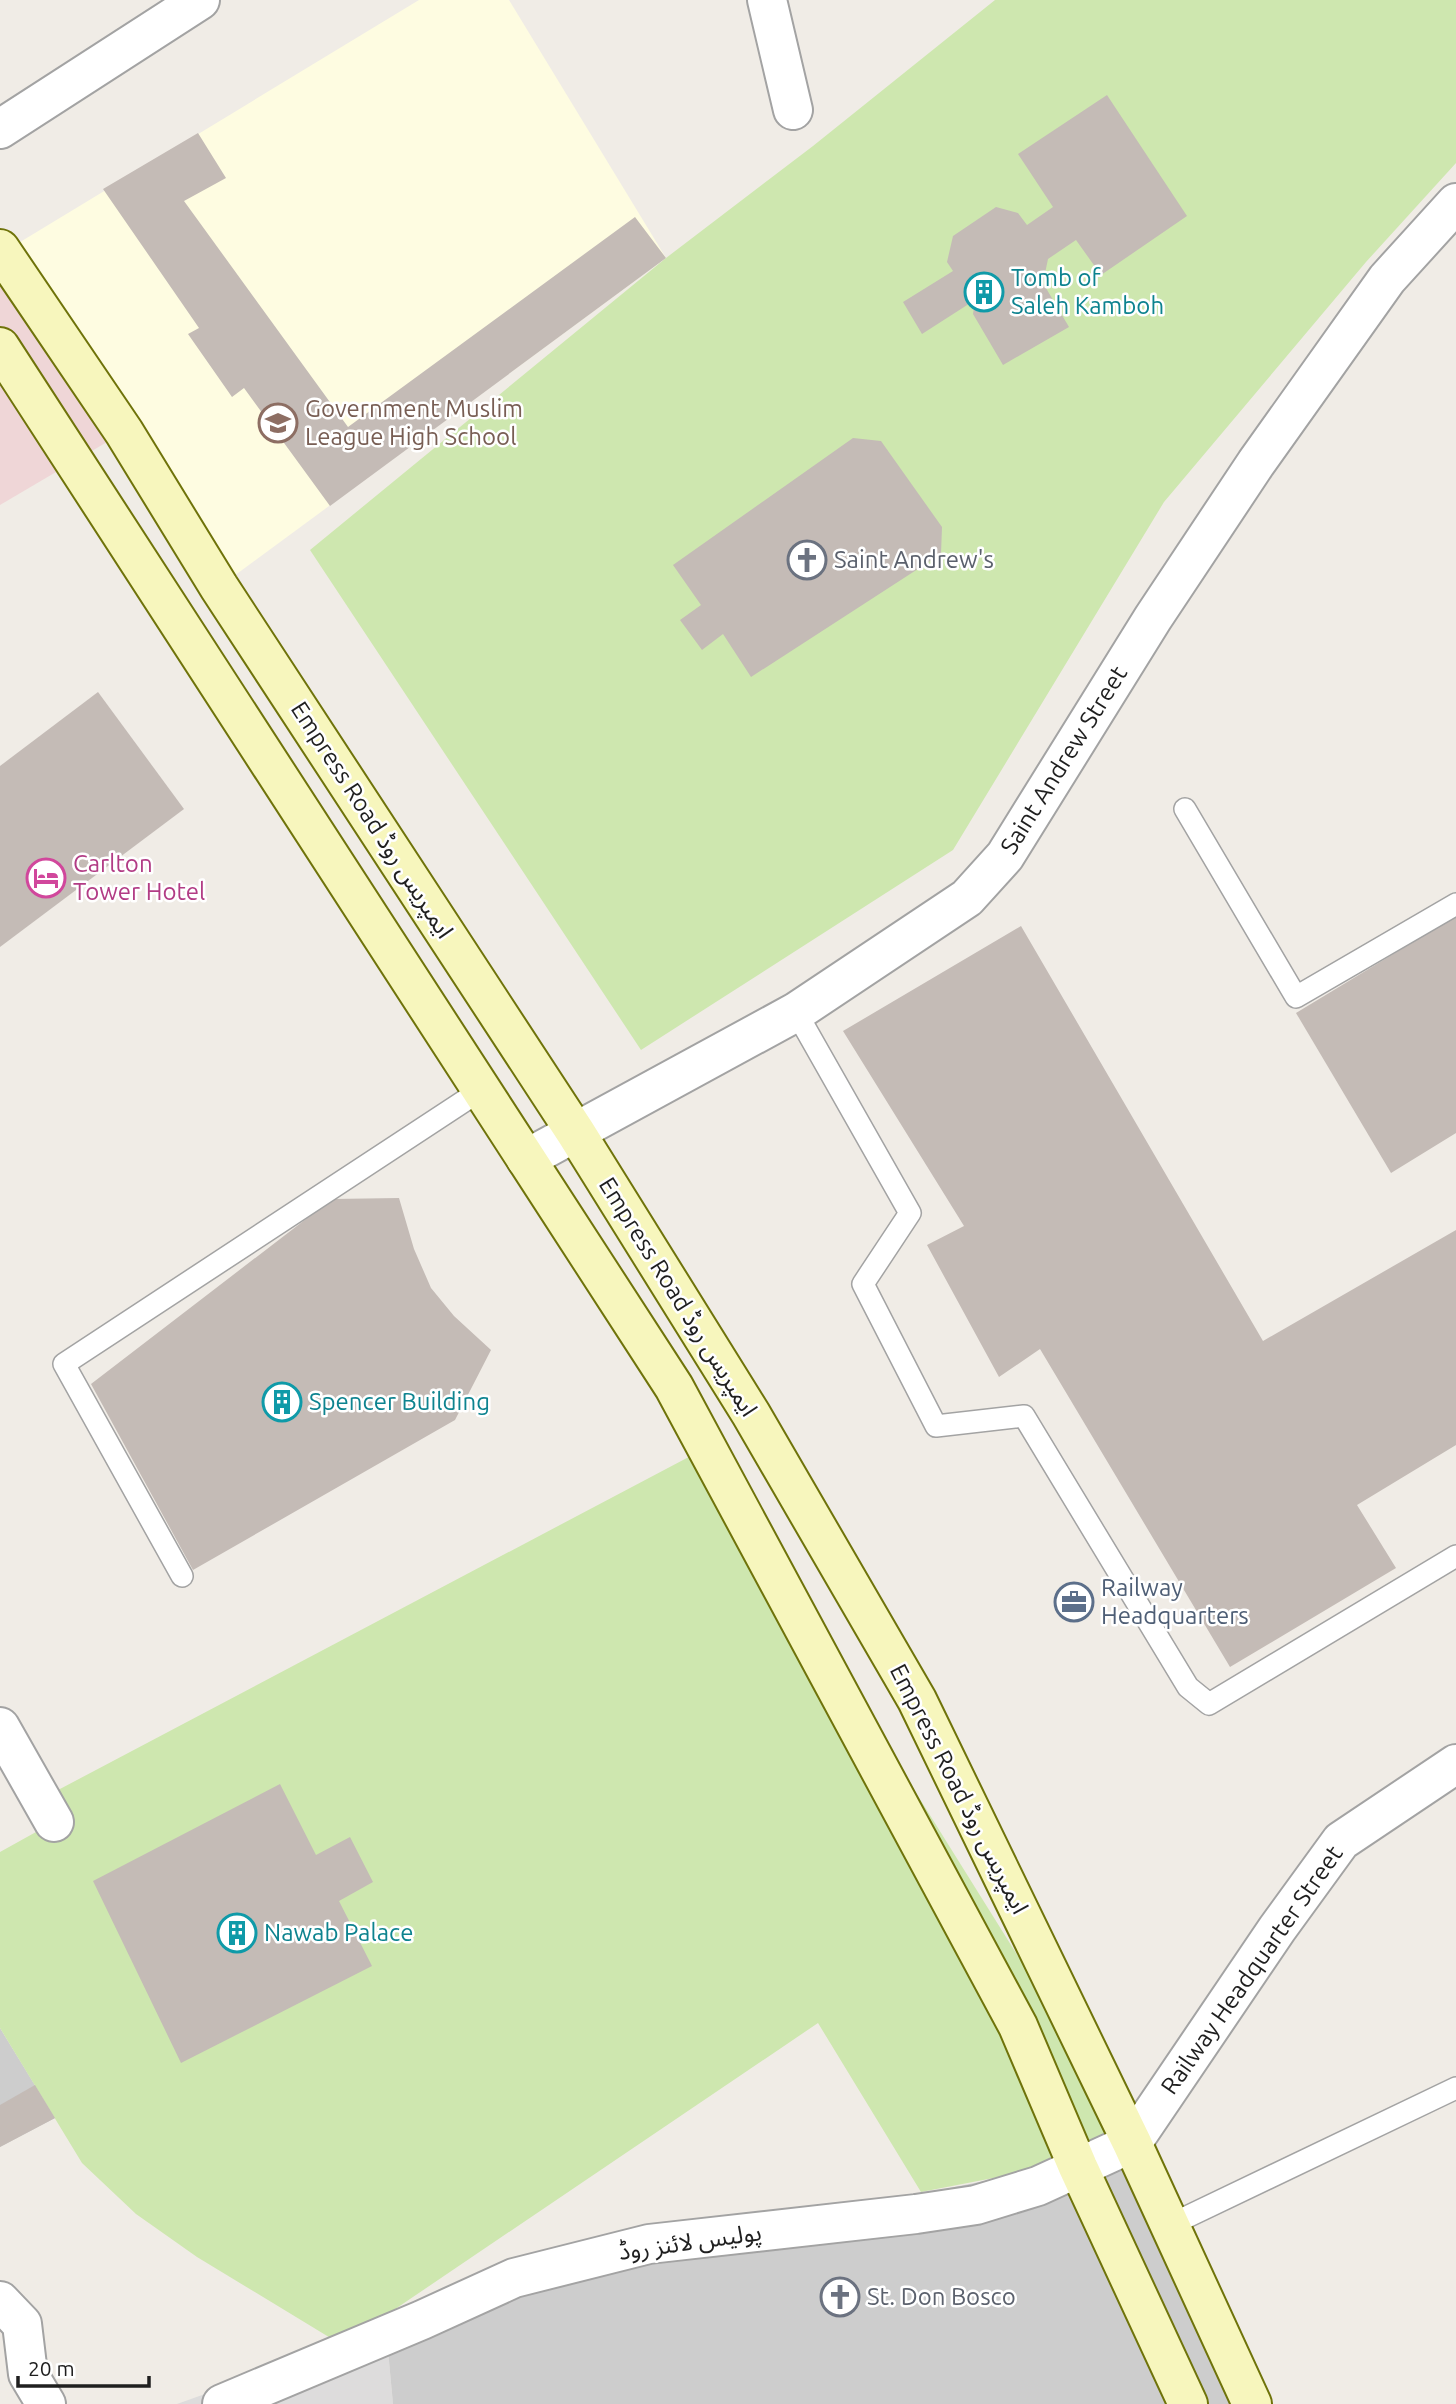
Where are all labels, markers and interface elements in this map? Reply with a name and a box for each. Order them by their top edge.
place label: Tomb of Saleh Kamboh [1011,264,1164,319]
building icon: Tomb of Saleh Kamboh [963,271,1005,313]
place label: Government Muslim League High School [305,395,523,450]
school or university icon: Government Muslim League High School [257,402,299,444]
church icon: Saint Andrew's [786,539,828,581]
place label: Saint Andrew's [834,546,994,573]
street label: Saint Andrew Street [995,660,1133,859]
street label: Empress Road ایمپریس روڈ [284,697,459,944]
place label: Carlton Tower Hotel [73,850,205,905]
hotel icon: Carlton Tower Hotel [25,857,67,899]
street label: Empress Road ایمپریس روڈ [592,1172,763,1422]
building icon: Spencer Building [261,1381,303,1423]
place label: Spencer Building [309,1388,490,1415]
place label: Railway Headquarters [1101,1574,1249,1629]
office icon: Railway Headquarters [1053,1581,1095,1623]
street label: Empress Road ایمپریس روڈ [883,1660,1034,1919]
street label: Railway Headquarter Street [1155,1840,1348,2099]
building icon: Nawab Palace [216,1912,258,1954]
place label: Nawab Palace [264,1919,413,1946]
street label: پولیس لائنز روڈ [617,2218,764,2267]
church icon: St. Don Bosco [819,2276,861,2318]
place label: St. Don Bosco [867,2283,1016,2310]
scale bar [18,2344,149,2388]
text: 20 m [28,2356,75,2380]

